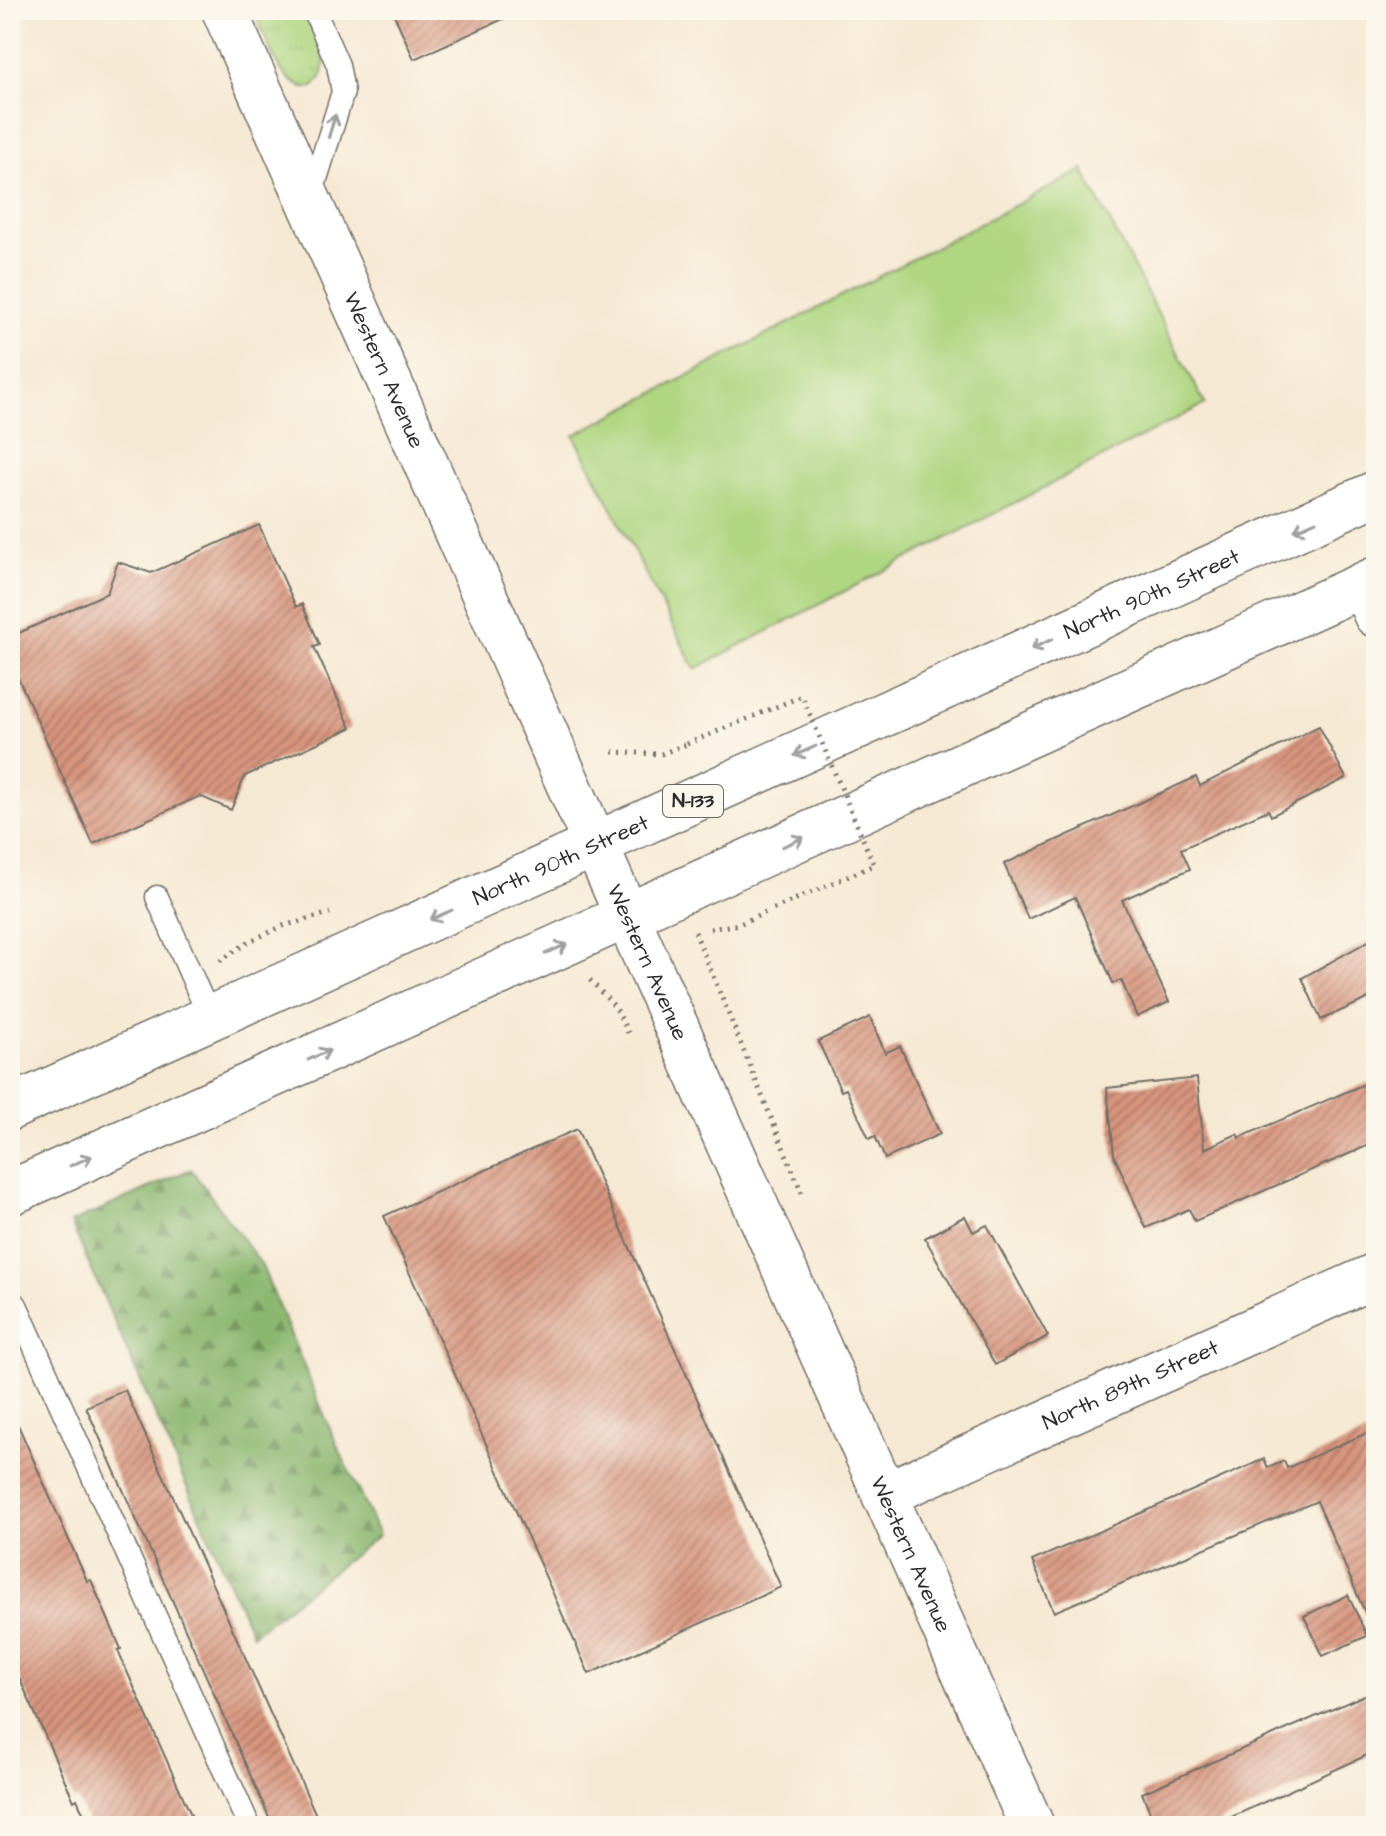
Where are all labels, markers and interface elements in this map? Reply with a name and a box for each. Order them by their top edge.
one-way arrow [326,114,341,139]
street label: Western Avenue [336,287,432,453]
one-way arrow [1293,519,1318,534]
street label: North 90th Street [1059,541,1245,647]
one-way arrow [1031,637,1055,652]
one-way arrow [794,744,818,759]
road number: N-133 [663,785,723,817]
street label: North 90th Street [468,807,654,913]
one-way arrow [781,834,805,849]
street label: Western Avenue [599,879,696,1045]
one-way arrow [429,908,453,923]
one-way arrow [544,941,568,956]
one-way arrow [306,1047,330,1062]
one-way arrow [69,1153,93,1168]
street label: North 89th Street [1037,1332,1224,1438]
street label: Western Avenue [863,1471,959,1637]

